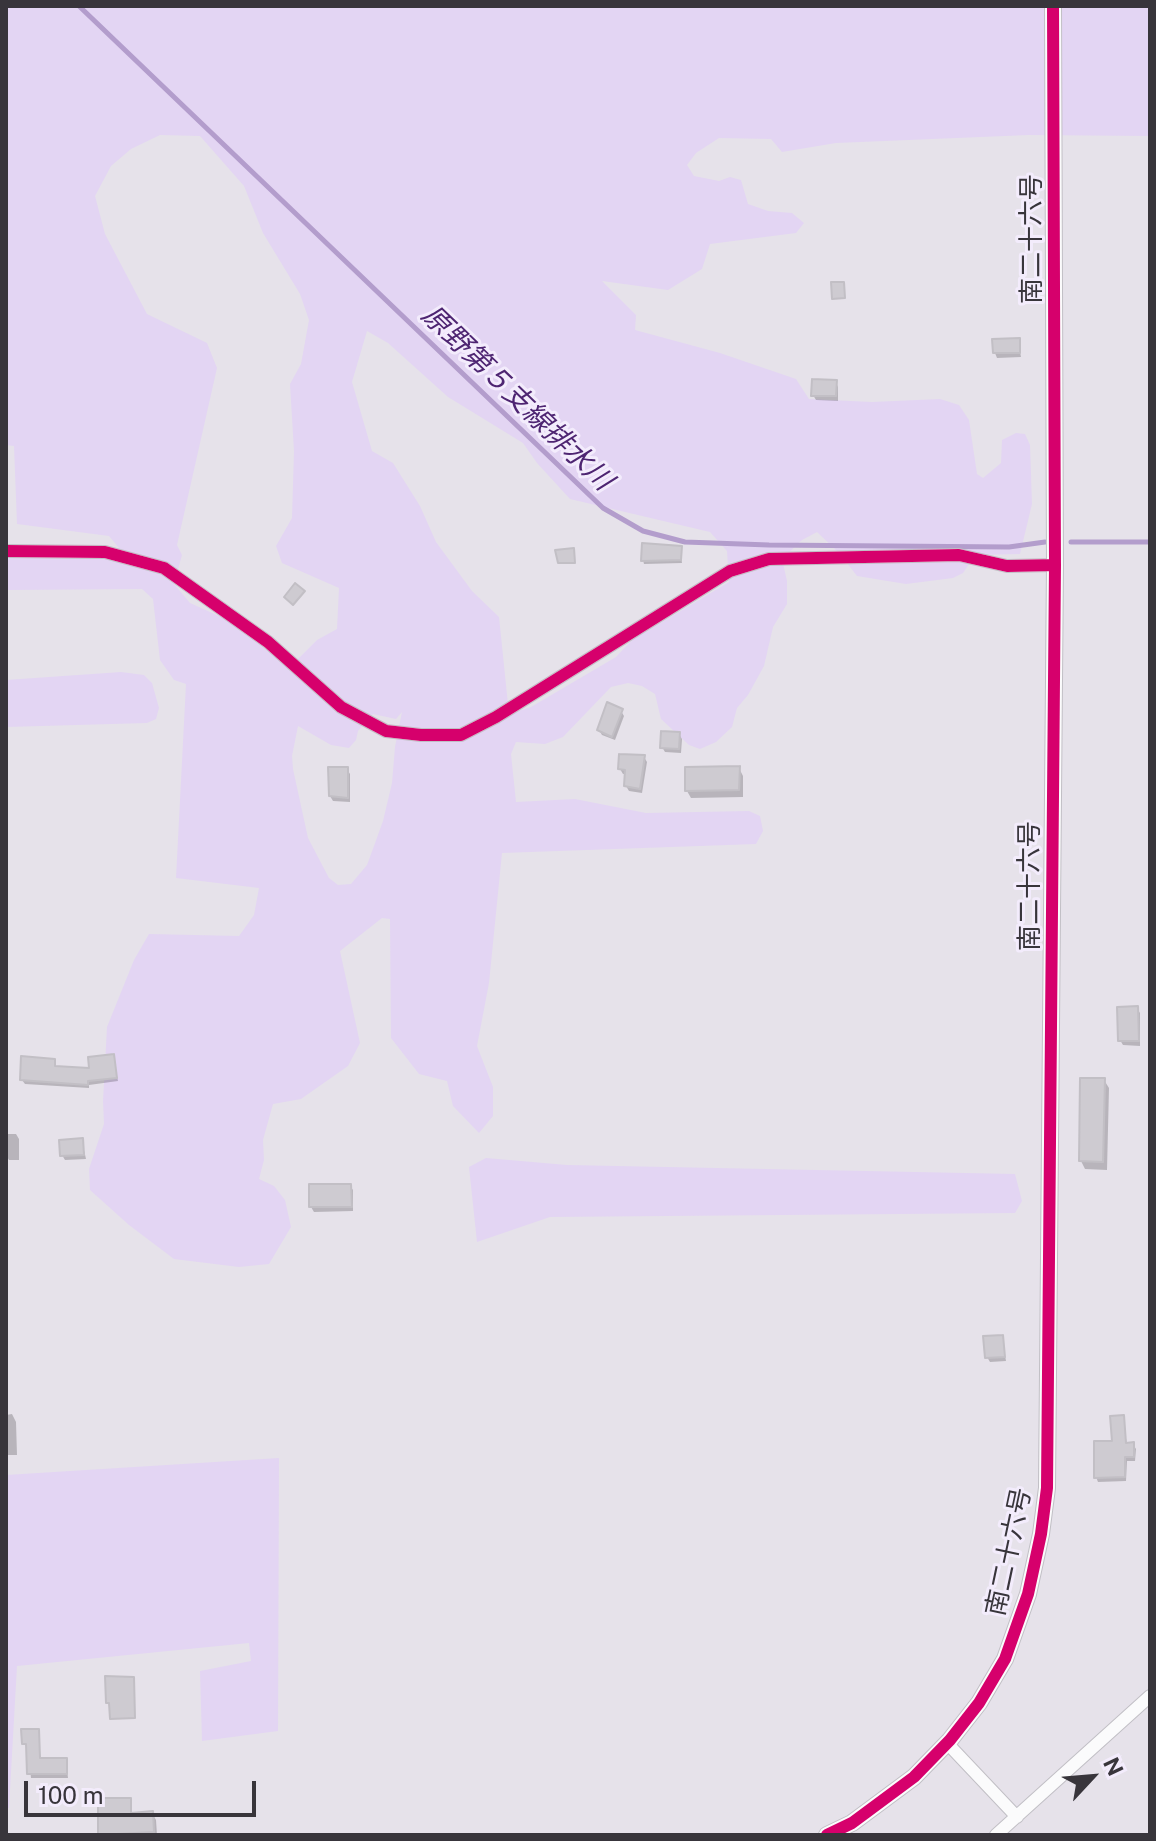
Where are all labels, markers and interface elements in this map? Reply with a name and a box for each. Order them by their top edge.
street label: 南二十六号 [1016,174,1048,304]
water label: 原野第５支線排水川 [415,298,619,498]
street label: 南二十六号 [1014,821,1046,951]
street label: 南二十六号 [980,1485,1038,1619]
north arrow [1052,1737,1132,1817]
text: N [1098,1753,1129,1780]
scale bar [28,1765,260,1815]
text: 100 m [38,1781,104,1809]

